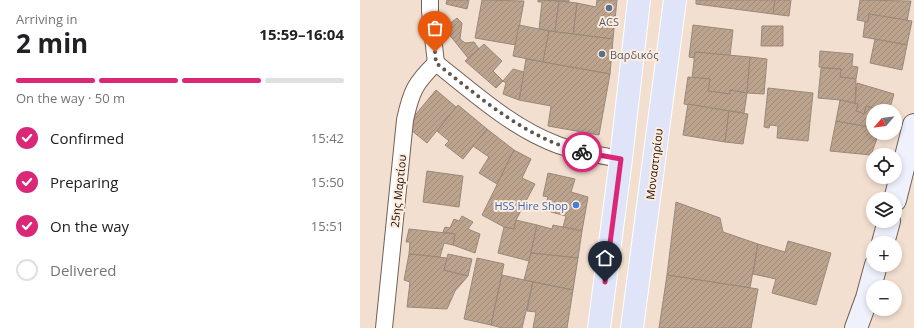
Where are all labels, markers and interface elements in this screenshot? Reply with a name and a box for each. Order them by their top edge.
marker: ACS [604,3,614,13]
text: Arriving in [16,10,78,28]
pin [418,11,452,52]
place label: ACS [599,14,619,29]
icon: bag [424,17,446,39]
text: 15:59–16:04 [259,24,344,44]
text: 2 min [16,25,88,61]
place label: Βαρδικός [610,47,658,62]
marker: Βαρδικός [597,49,607,59]
text: On the way · 50 m [16,89,125,107]
north arrow [866,104,902,140]
map controls [866,104,902,316]
icon: check [16,127,38,149]
street label: Μοναστηρίου [642,127,666,200]
text: Confirmed [50,128,124,148]
text: 15:42 [311,129,344,147]
courier [562,132,602,172]
icon: bike [571,141,593,163]
button: locate [866,148,902,184]
street label: 25ης Μαρτίου [387,154,409,228]
icon: check [16,171,38,193]
text: Preparing [50,172,118,192]
text: 15:50 [311,173,344,191]
button: layers [866,192,902,228]
place label: HSS Hire Shop [494,198,568,213]
marker: HSS Hire Shop [571,200,581,210]
icon: check [16,215,38,237]
text: On the way [50,216,129,236]
text: 15:51 [311,217,344,235]
button: + [866,236,902,272]
pin [588,241,622,282]
icon: home [594,247,616,269]
text: Delivered [50,260,117,280]
button: − [866,280,902,316]

